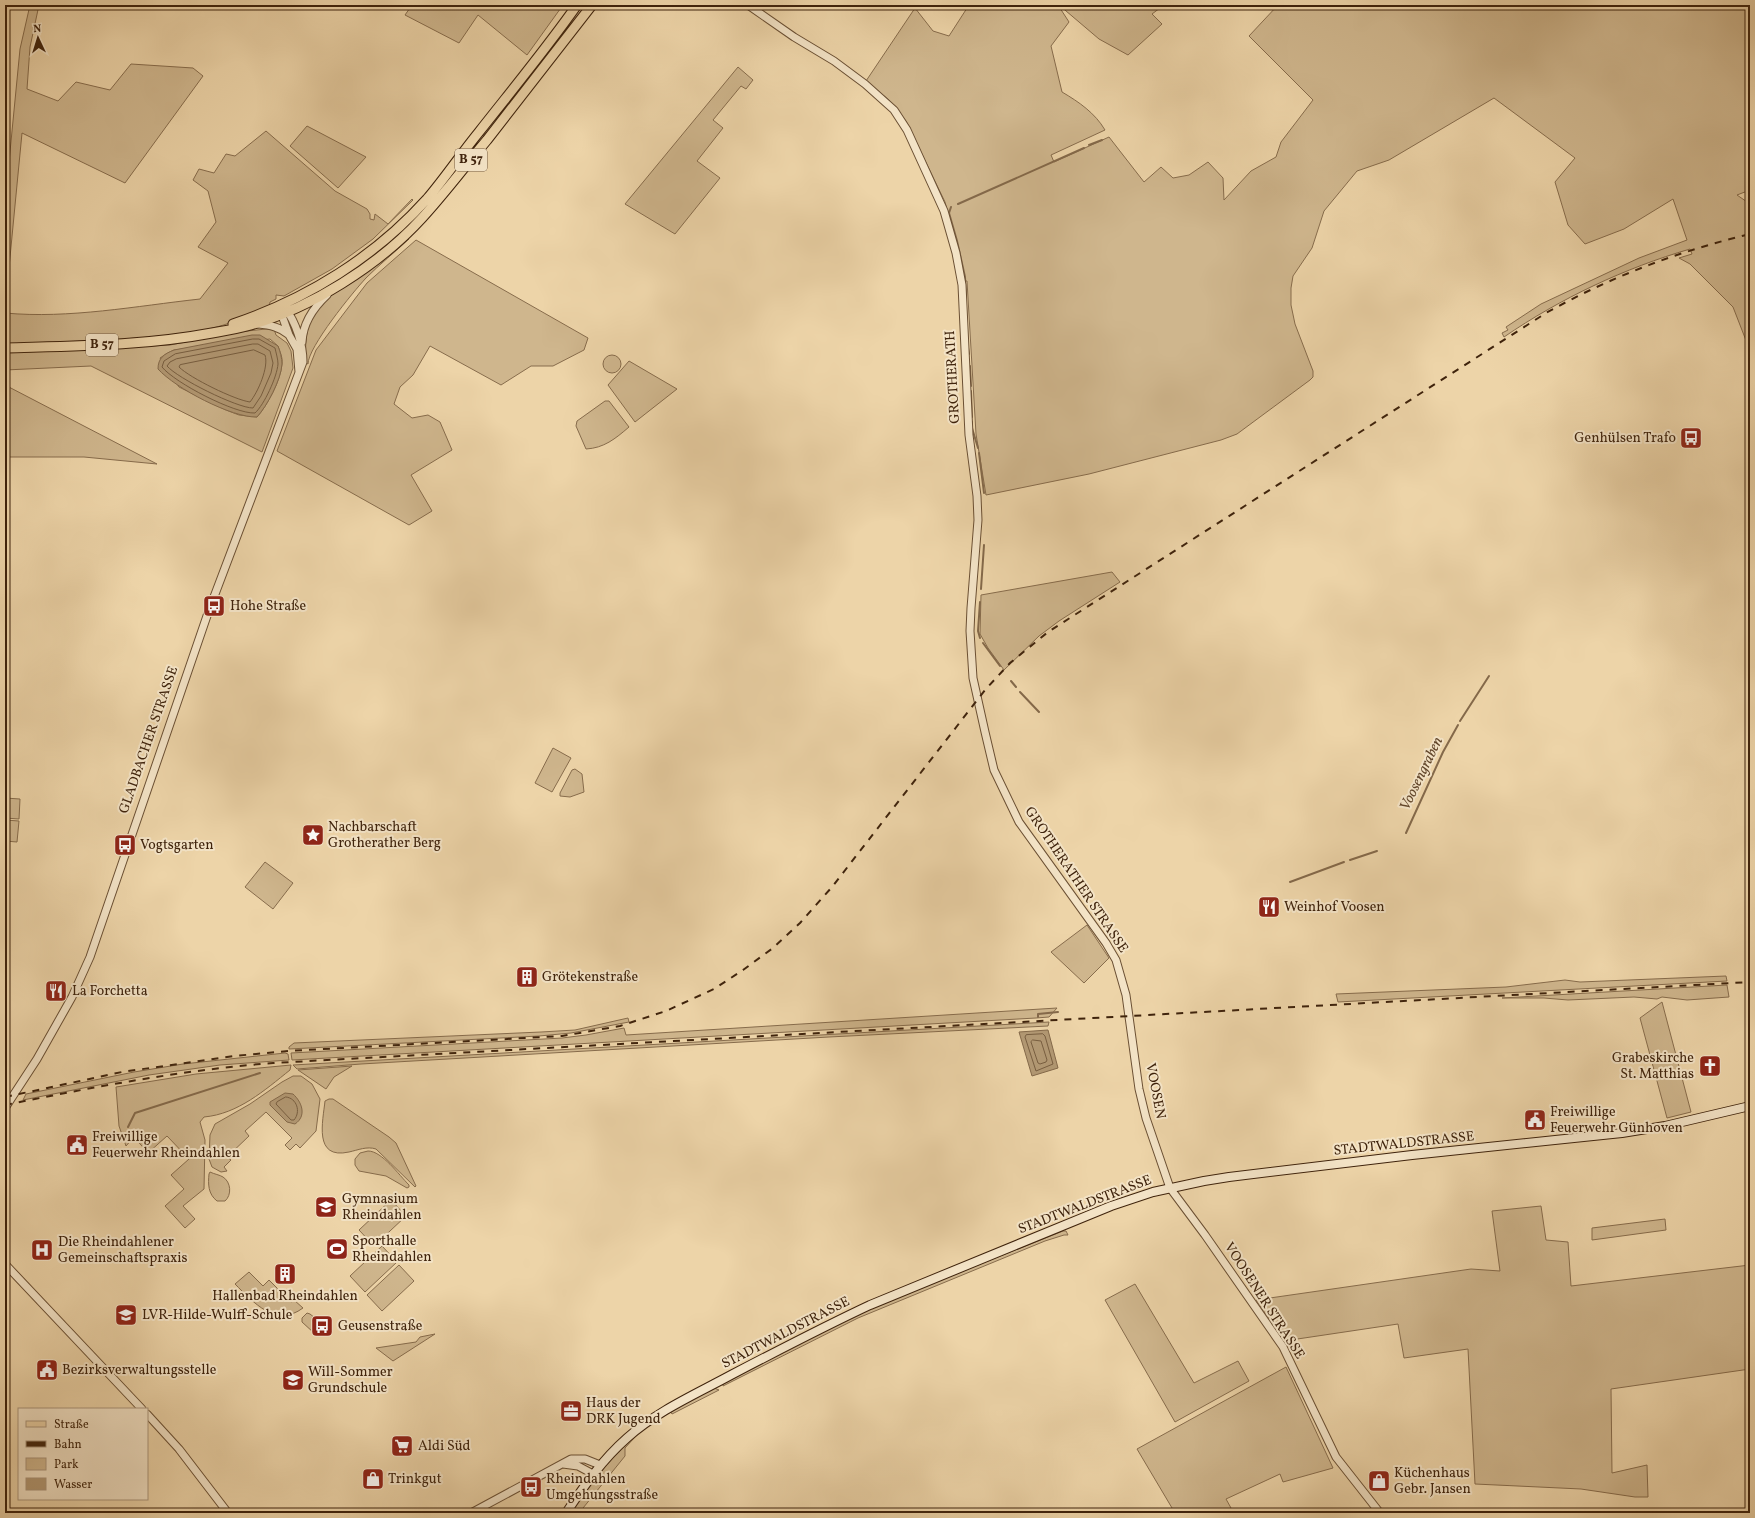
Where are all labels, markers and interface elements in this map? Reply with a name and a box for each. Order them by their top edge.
north arrow [18,18,58,58]
text: N [33,22,42,37]
road number: B 57 [455,149,487,171]
street label: GROTHERATH [941,330,965,424]
road number: B 57 [86,334,118,356]
bus stop icon: Genhülsen Trafo [1678,425,1704,451]
place label: Genhülsen Trafo [1574,429,1676,448]
bus stop icon: Hohe Straße [201,593,227,619]
place label: Hohe Straße [230,597,306,616]
street label: GLADBACHER STRASSE [115,664,183,816]
water label: Voosengraben [1395,733,1449,814]
street label: GROTHERATHER STRASSE [1020,803,1132,957]
place label: Nachbarschaft Grotherather Berg [328,818,441,853]
place icon: Nachbarschaft Grotherather Berg [300,822,326,848]
bus stop icon: Vogtsgarten [112,832,138,858]
place label: Vogtsgarten [140,836,214,855]
restaurant icon: Weinhof Voosen [1256,894,1282,920]
place label: Weinhof Voosen [1284,898,1385,917]
building icon: Grötekenstraße [514,964,540,990]
place label: Grötekenstraße [542,968,638,987]
restaurant icon: La Forchetta [43,978,69,1004]
place label: La Forchetta [72,982,148,1001]
place label: Grabeskirche St. Matthias [1612,1049,1694,1084]
church icon: Grabeskirche St. Matthias [1697,1053,1723,1079]
street label: VOOSEN [1140,1062,1170,1120]
place label: Freiwillige Feuerwehr Günhoven [1550,1103,1683,1138]
public building icon: Freiwillige Feuerwehr Günhoven [1522,1107,1548,1133]
street label: STADTWALDSTRASSE [1333,1127,1475,1161]
place label: Freiwillige Feuerwehr Rheindahlen [92,1128,240,1163]
public building icon: Freiwillige Feuerwehr Rheindahlen [64,1132,90,1158]
street label: STADTWALDSTRASSE [1016,1171,1154,1239]
place label: Gymnasium Rheindahlen [342,1190,422,1225]
school or university icon: Gymnasium Rheindahlen [313,1194,339,1220]
place label: Sporthalle Rheindahlen [352,1232,432,1267]
place label: Die Rheindahlener Gemeinschaftspraxis [58,1233,188,1268]
sports icon: Sporthalle Rheindahlen [324,1236,350,1262]
hospital icon: Die Rheindahlener Gemeinschaftspraxis [29,1237,55,1263]
street label: VOOSENER STRASSE [1219,1239,1309,1363]
building icon: Hallenbad Rheindahlen [272,1261,298,1287]
place label: Hallenbad Rheindahlen [212,1287,358,1306]
street label: STADTWALDSTRASSE [719,1292,853,1374]
school or university icon: LVR-Hilde-Wulff-Schule [113,1302,139,1328]
place label: LVR-Hilde-Wulff-Schule [142,1306,293,1325]
bus stop icon: Geusenstraße [309,1313,335,1339]
place label: Geusenstraße [338,1317,423,1336]
public building icon: Bezirksverwaltungsstelle [34,1357,60,1383]
place label: Bezirksverwaltungsstelle [62,1361,217,1380]
place label: Will-Sommer Grundschule [308,1363,393,1398]
school or university icon: Will-Sommer Grundschule [280,1367,306,1393]
place label: Haus der DRK Jugend [586,1394,661,1429]
office icon: Haus der DRK Jugend [558,1398,584,1424]
legend [18,1408,148,1500]
text: Straße [54,1417,89,1433]
supermarket icon: Aldi Süd [389,1433,415,1459]
text: Bahn [54,1437,82,1453]
place label: Aldi Süd [418,1437,471,1456]
text: Park [54,1457,79,1473]
place label: Küchenhaus Gebr. Jansen [1394,1464,1471,1499]
shop icon: Trinkgut [360,1466,386,1492]
shop icon: Küchenhaus Gebr. Jansen [1366,1468,1392,1494]
place label: Trinkgut [388,1470,442,1489]
place label: Rheindahlen Umgehungsstraße [546,1470,658,1505]
bus stop icon: Rheindahlen Umgehungsstraße [518,1474,544,1500]
text: Wasser [54,1477,92,1493]

